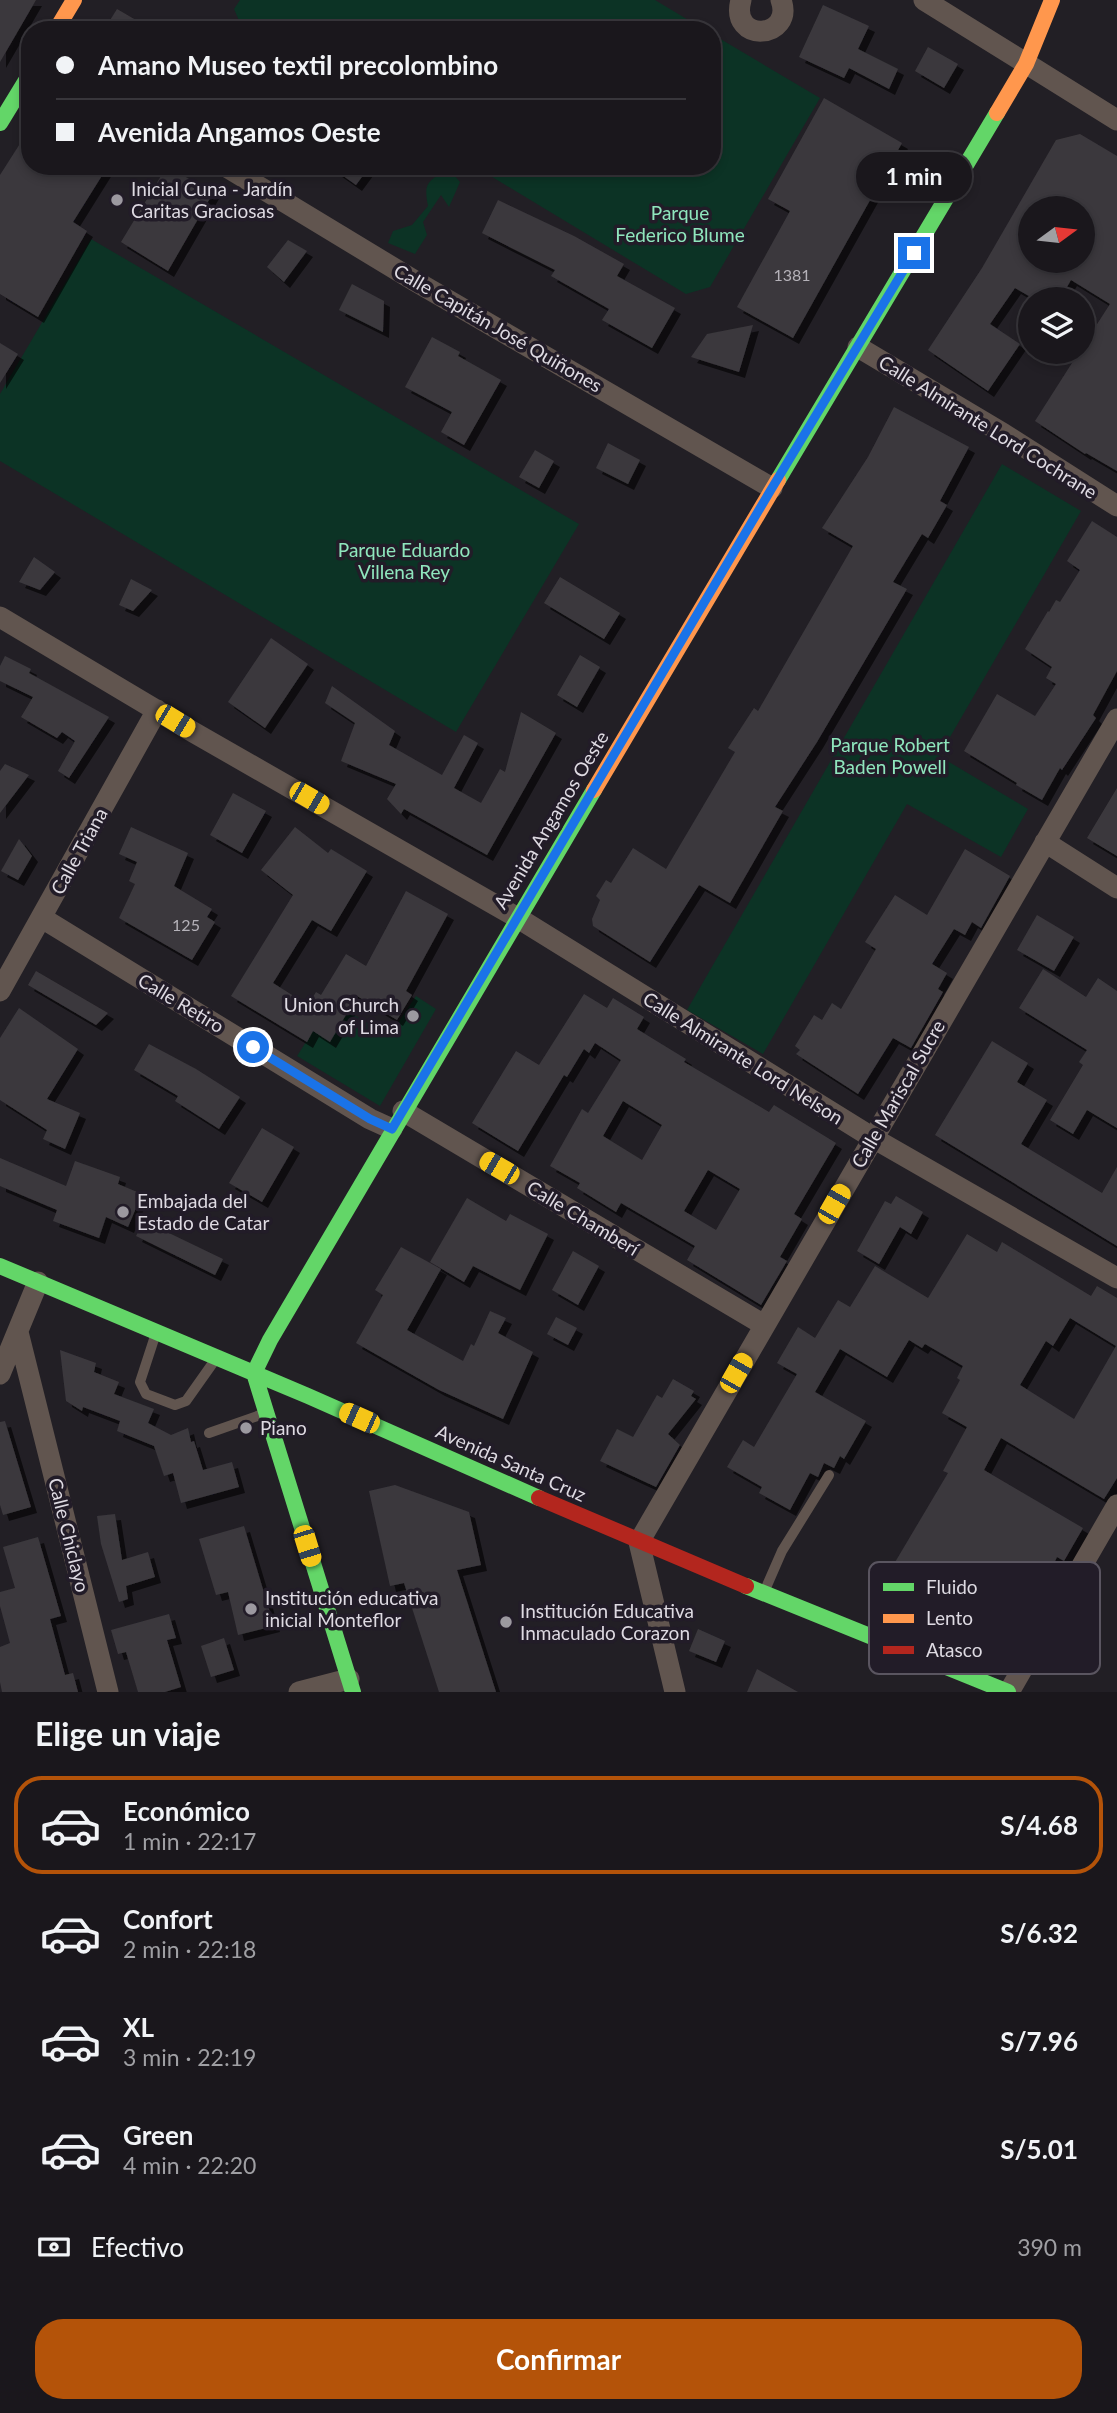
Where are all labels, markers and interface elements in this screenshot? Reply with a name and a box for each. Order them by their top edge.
text: Amano Museo textil precolombino [98,49,498,81]
text: Avenida Angamos Oeste [98,116,381,148]
callout: 1 min [856,152,972,201]
text: 1 min [885,162,943,190]
place label: Inicial Cuna - Jardín Caritas Graciosas [131,177,293,222]
marker: Inicial Cuna - Jardín Caritas Graciosas [109,192,125,208]
north arrow [1018,196,1096,273]
map controls [1018,196,1095,364]
park label: Parque Federico Blume [615,201,745,246]
route end [898,237,930,269]
street label: Calle Capitán José Quiñones [390,258,606,397]
house number: 1381 [773,265,811,284]
button: layers [1018,287,1095,364]
street label: Calle Almirante Lord Cochrane [875,350,1102,503]
park label: Parque Eduardo Villena Rey [338,538,470,583]
car [152,701,199,741]
street label: Avenida Angamos Oeste [488,727,613,913]
park label: Parque Robert Baden Powell [830,733,950,778]
car [286,778,333,818]
street label: Calle Triana [45,803,112,898]
house number: 125 [172,915,200,934]
street label: Calle Retiro [134,968,228,1037]
street label: Calle Almirante Lord Nelson [639,987,847,1129]
place label: Union Church of Lima [284,993,399,1038]
marker: Union Church of Lima [405,1008,421,1024]
street label: Calle Mariscal Sucre [846,1016,949,1172]
route start [237,1031,269,1063]
car [476,1148,523,1188]
street label: Calle Chamberí [523,1175,645,1261]
car [815,1181,854,1227]
place label: Embajada del Estado de Catar [137,1189,269,1234]
marker: Embajada del Estado de Catar [115,1204,131,1220]
car [717,1350,756,1396]
car [336,1400,383,1436]
place label: Piano [260,1416,307,1439]
street label: Avenida Santa Cruz [433,1419,590,1506]
marker: Piano [238,1420,254,1436]
street label: Calle Chiclayo [44,1475,95,1594]
car [291,1523,324,1569]
legend [869,1562,1100,1674]
text: Fluido [926,1575,978,1598]
place label: Institución educativa inicial Monteflor [265,1586,438,1631]
place label: Institución Educativa Inmaculado Corazon [520,1599,694,1644]
marker: Institución educativa inicial Monteflor [243,1601,259,1617]
text: Lento [926,1606,973,1629]
marker: Institución Educativa Inmaculado Corazon [498,1614,514,1630]
text: Atasco [926,1638,982,1661]
text: Elige un viaje [35,1714,220,1753]
icon: car [39,1794,102,1857]
text: Económico [123,1795,250,1827]
text: S/4.68 [1000,1809,1078,1841]
text: 1 min · 22:17 [123,1827,256,1855]
icon: car [39,1902,102,1965]
text: Confort [123,1903,213,1935]
text: S/6.32 [1000,1917,1078,1949]
text: 2 min · 22:18 [123,1935,256,1963]
icon: car [39,2010,102,2073]
text: XL [123,2011,154,2043]
text: S/7.96 [1000,2025,1078,2057]
text: 3 min · 22:19 [123,2043,256,2071]
icon: car [39,2118,102,2181]
text: Green [123,2119,193,2151]
text: S/5.01 [1000,2133,1078,2165]
text: 4 min · 22:20 [123,2151,256,2179]
icon: cash [35,2228,73,2266]
text: Efectivo [91,2231,184,2263]
text: 390 m [1017,2233,1082,2261]
button: Confirmar [35,2319,1082,2399]

